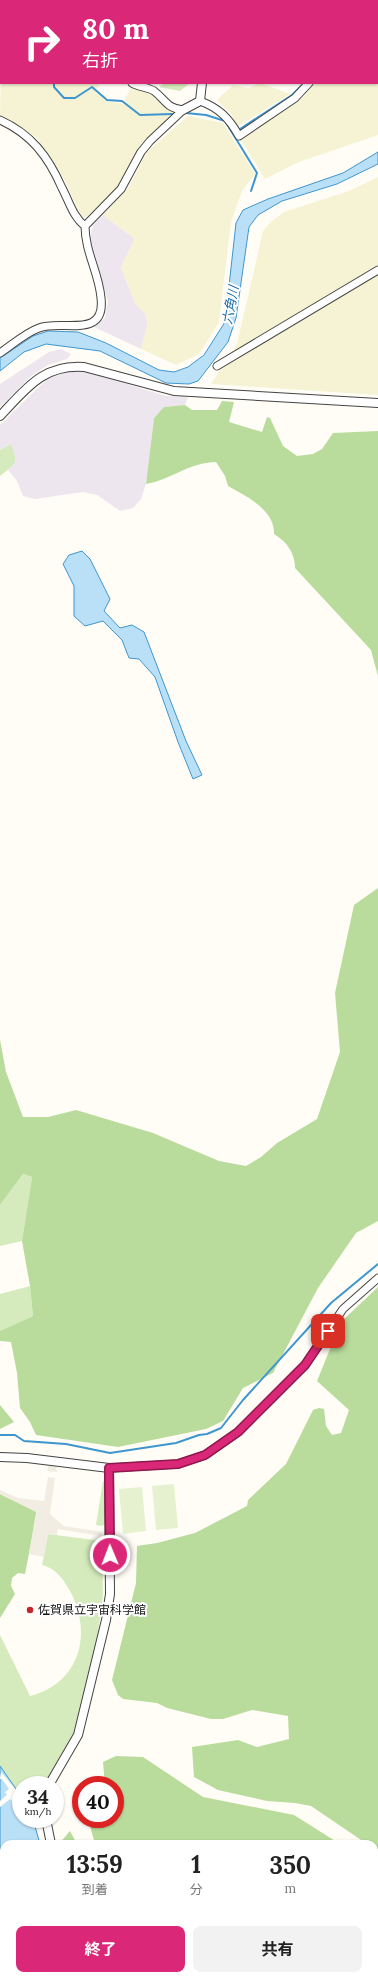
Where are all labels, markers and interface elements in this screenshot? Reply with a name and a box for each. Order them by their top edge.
text: 80 m [82,11,149,47]
icon: right [16,16,68,68]
text: 右折 [82,49,118,72]
water label: 六角川 [219,282,243,326]
pin [311,1314,345,1348]
icon: arrive [317,1320,339,1342]
position arrow [89,1534,131,1576]
place label: 佐賀県立宇宙科学館 [38,1602,146,1617]
marker: 佐賀県立宇宙科学館 [25,1605,35,1615]
speed limit sign: 40 [72,1776,124,1828]
text: 34 [27,1784,49,1809]
text: km/h [24,1805,52,1818]
text: 13:59 [67,1849,123,1880]
text: 1 [191,1849,201,1880]
text: 350 [269,1850,311,1881]
text: m [284,1880,296,1897]
text: 到着 [82,1881,108,1898]
text: 分 [190,1881,203,1898]
button: 終了 [16,1926,185,1972]
button: 共有 [193,1926,362,1972]

